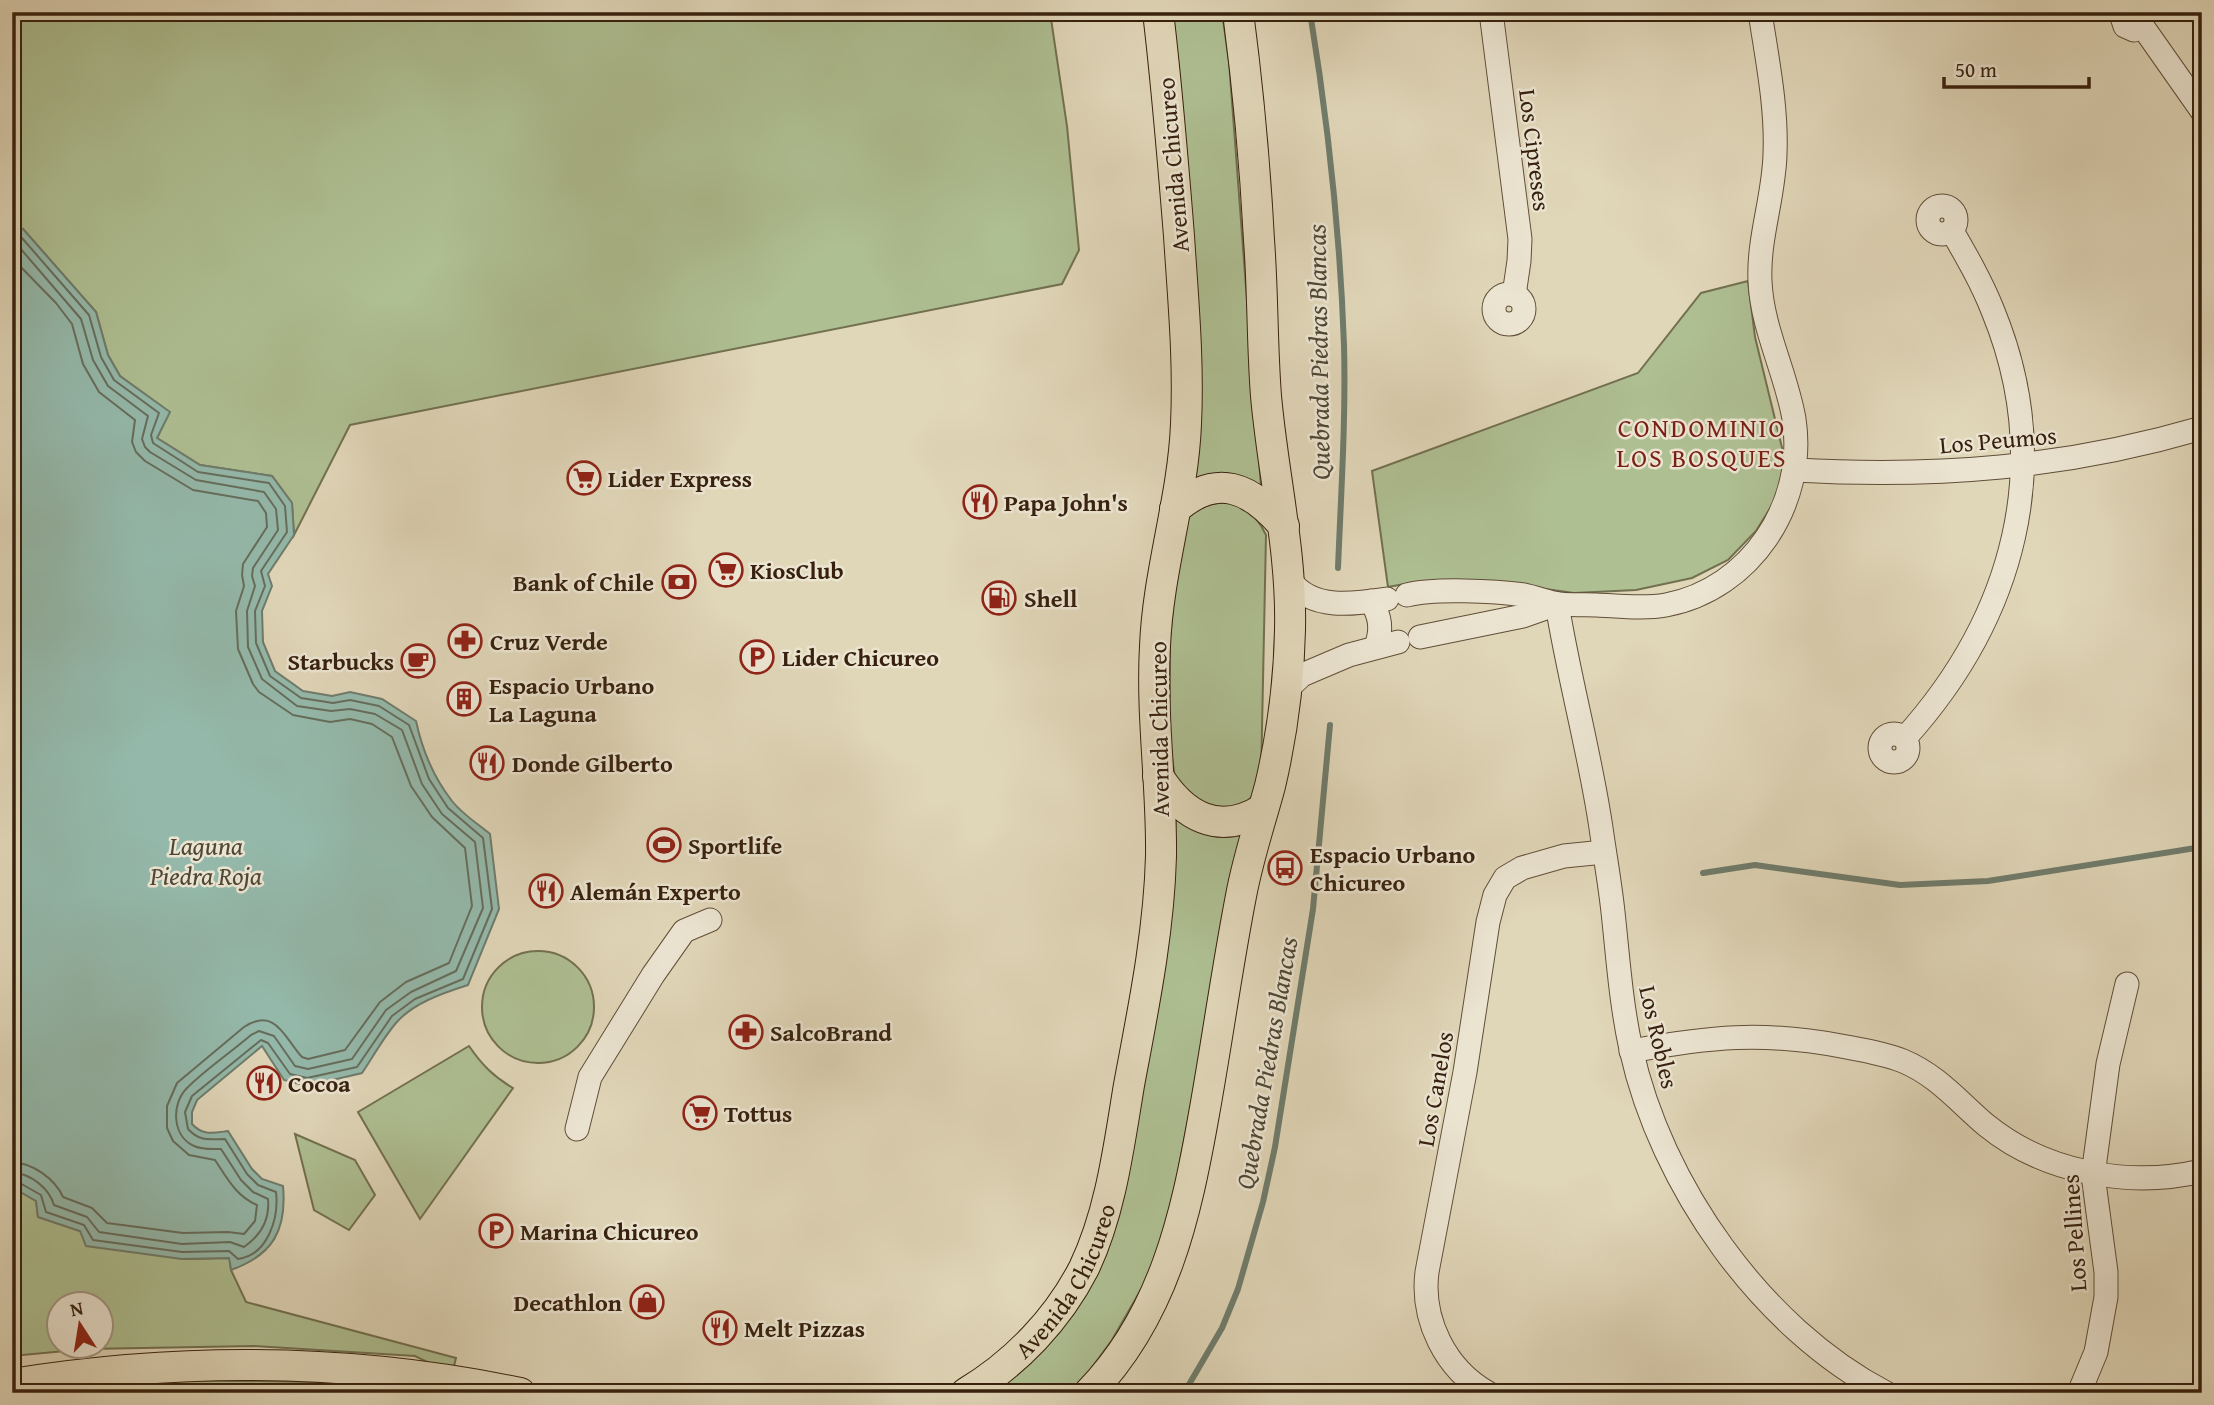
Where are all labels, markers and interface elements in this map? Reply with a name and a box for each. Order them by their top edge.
scale bar [1944,46,2090,90]
text: 50 m [1955,54,1997,85]
street label: Avenida Chicureo [1148,76,1198,254]
street label: Los Cipreses [1510,87,1560,213]
water label: Quebrada Piedras Blancas [1296,223,1340,480]
district label: CONDOMINIO LOS BOSQUES [1617,408,1787,477]
street label: Los Peumos [1938,417,2058,463]
supermarket icon: Lider Express [565,459,603,497]
place label: Lider Express [608,461,752,496]
restaurant icon: Papa John's [961,483,999,521]
place label: Papa John's [1004,485,1128,520]
supermarket icon: KiosClub [707,551,745,589]
place label: KiosClub [750,553,844,588]
bank icon: Bank of Chile [660,563,698,601]
place label: Bank of Chile [513,565,654,600]
fuel station icon: Shell [980,579,1018,617]
place label: Shell [1024,581,1078,616]
pharmacy icon: Cruz Verde [446,622,484,660]
place label: Cruz Verde [490,624,608,659]
parking icon: Lider Chicureo [738,638,776,676]
place label: Lider Chicureo [782,640,939,675]
street label: Avenida Chicureo [1140,641,1178,817]
cafe icon: Starbucks [399,642,437,680]
place label: Starbucks [287,644,394,679]
place label: Espacio Urbano La Laguna [489,668,654,731]
building icon: Espacio Urbano La Laguna [445,680,483,718]
restaurant icon: Donde Gilberto [468,744,506,782]
place label: Donde Gilberto [512,746,673,781]
water label: Laguna Piedra Roja [149,826,262,895]
sports icon: Sportlife [645,826,683,864]
place label: Sportlife [688,828,782,863]
place label: Espacio Urbano Chicureo [1310,837,1475,900]
bus stop icon: Espacio Urbano Chicureo [1266,849,1304,887]
restaurant icon: Alemán Experto [527,872,565,910]
place label: Alemán Experto [570,874,741,909]
water label: Quebrada Piedras Blancas [1225,933,1308,1192]
street label: Los Robles [1630,982,1688,1092]
pharmacy icon: SalcoBrand [727,1013,765,1051]
place label: SalcoBrand [770,1015,892,1050]
street label: Los Canelos [1408,1029,1462,1149]
restaurant icon: Cocoa [245,1064,283,1102]
place label: Cocoa [288,1066,351,1101]
supermarket icon: Tottus [681,1094,719,1132]
place label: Tottus [724,1096,792,1131]
street label: Los Pellines [2052,1173,2096,1293]
street label: Avenida Chicureo [1007,1200,1124,1366]
parking icon: Marina Chicureo [477,1212,515,1250]
place label: Marina Chicureo [520,1214,699,1249]
shop icon: Decathlon [628,1283,666,1321]
place label: Decathlon [514,1285,622,1320]
north arrow [46,1290,116,1360]
text: N [67,1293,86,1323]
restaurant icon: Melt Pizzas [701,1309,739,1347]
place label: Melt Pizzas [744,1311,865,1346]

